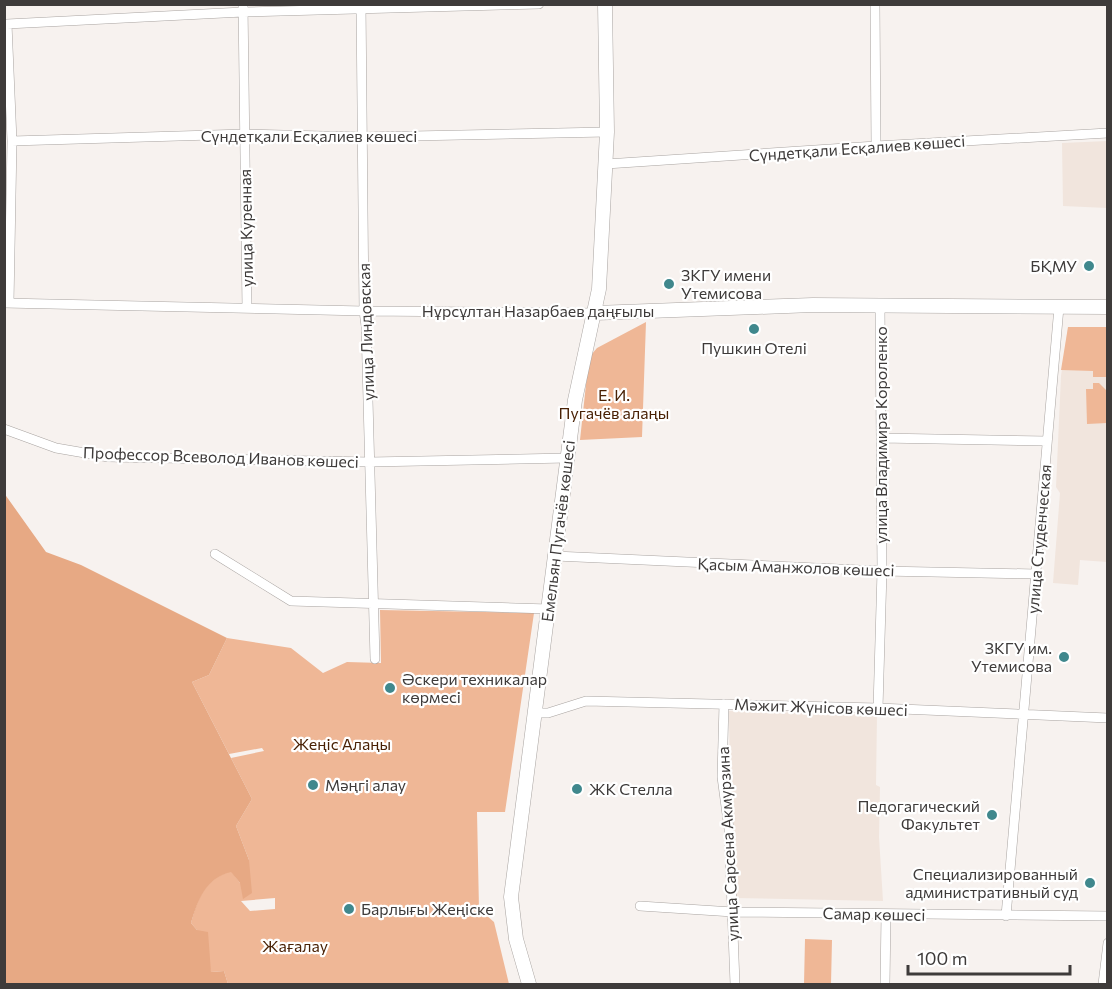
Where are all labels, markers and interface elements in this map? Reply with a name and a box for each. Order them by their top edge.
street label: Сүндетқали Есқалиев көшесі [201,126,417,145]
street label: Сүндетқали Есқалиев көшесі [748,130,966,165]
street label: улица Куренная [235,169,256,287]
place label: БҚМУ [1030,256,1077,275]
marker: БҚМУ [1082,259,1096,273]
street label: улица Линдовская [354,263,377,401]
place label: ЗКГУ имени Утемисова [681,265,771,302]
marker: ЗКГУ имени Утемисова [662,277,676,291]
street label: Нұрсұлтан Назарбаев даңғылы [422,301,654,320]
marker: Пушкин Отелі [747,322,761,336]
street label: улица Владимира Короленко [871,326,890,544]
place label: Пушкин Отелі [701,338,807,357]
park label: Е. И. Пугачёв алаңы [559,385,669,422]
street label: Емельян Пугачёв көшесі [537,439,578,623]
street label: Профессор Всеволод Иванов көшесі [83,442,359,471]
street label: улица Студенческая [1023,463,1054,614]
street label: Қасым Аманжолов көшесі [697,554,895,579]
place label: ЗКГУ им. Утемисова [971,638,1052,675]
marker: ЗКГУ им. Утемисова [1057,650,1071,664]
place label: Әскери техникалар көрмесі [402,669,547,706]
marker: Әскери техникалар көрмесі [383,681,397,695]
street label: Мәжит Жүнісов көшесі [734,694,908,719]
park label: Жеңіс Алаңы [293,734,391,753]
street label: улица Сарсена Акмурзина [713,746,742,942]
place label: Мәңгі алау [325,775,406,794]
marker: Мәңгі алау [306,778,320,792]
place label: ЖК Стелла [589,779,673,798]
marker: ЖК Стелла [570,782,584,796]
place label: Педогагический Факультет [857,796,980,833]
marker: Педогагический Факультет [985,808,999,822]
place label: Специализированный административный суд [905,864,1079,901]
marker: Специализированный административный суд [1083,876,1097,890]
place label: Барлығы Жеңіске [361,899,494,918]
marker: Барлығы Жеңіске [342,902,356,916]
street label: Самар көшесі [822,903,926,924]
park label: Жағалау [262,936,328,955]
scale bar [908,938,1070,976]
text: 100 m [917,947,967,969]

